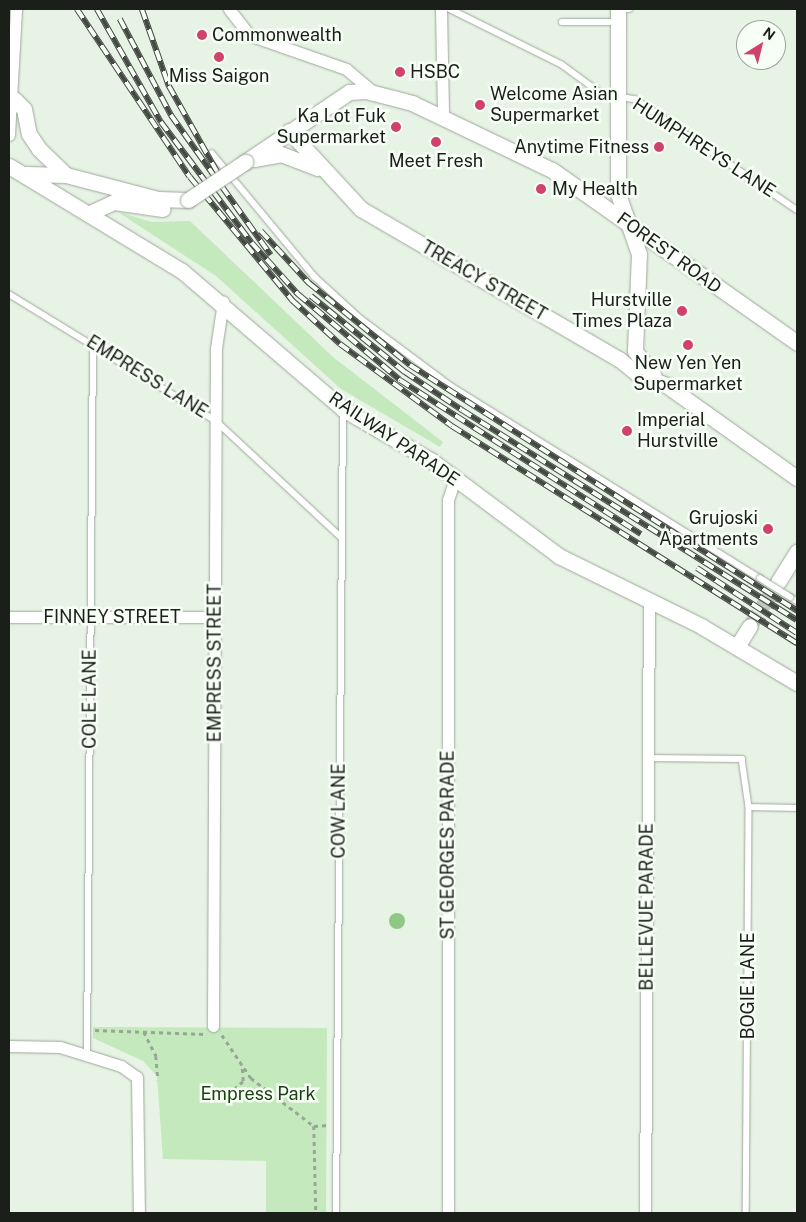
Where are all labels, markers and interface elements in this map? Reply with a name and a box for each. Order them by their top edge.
north arrow [736,20,786,70]
place label: Commonwealth [212,24,342,46]
text: N [760,24,778,43]
marker: Commonwealth [196,29,208,41]
marker: Miss Saigon [213,51,225,63]
place label: HSBC [410,61,460,83]
place label: Miss Saigon [169,65,269,87]
marker: HSBC [394,66,406,78]
place label: Welcome Asian Supermarket [490,84,618,126]
street label: HUMPHREYS LANE [629,94,779,202]
marker: Welcome Asian Supermarket [474,99,486,111]
place label: Ka Lot Fuk Supermarket [276,106,386,148]
marker: Ka Lot Fuk Supermarket [390,121,402,133]
marker: Meet Fresh [430,136,442,148]
place label: Anytime Fitness [514,136,649,158]
marker: Anytime Fitness [653,141,665,153]
place label: Meet Fresh [389,150,483,172]
place label: My Health [552,178,638,200]
marker: My Health [534,182,548,196]
street label: FOREST ROAD [613,208,725,298]
street label: TREACY STREET [417,236,551,326]
place label: Hurstville Times Plaza [572,290,672,332]
marker: Hurstville Times Plaza [676,305,688,317]
street label: EMPRESS LANE [82,331,212,423]
marker: New Yen Yen Supermarket [682,339,694,351]
place label: New Yen Yen Supermarket [633,353,743,396]
street label: RAILWAY PARADE [325,387,463,491]
place label: Imperial Hurstville [637,410,718,452]
marker: Imperial Hurstville [621,425,633,437]
place label: Grujoski Apartments [659,508,758,550]
marker: Grujoski Apartments [762,523,774,535]
street label: EMPRESS STREET [204,584,226,742]
street label: FINNEY STREET [43,606,181,628]
street label: COLE LANE [79,649,101,749]
street label: ST GEORGES PARADE [437,750,459,940]
street label: COW LANE [328,763,350,859]
street label: BELLEVUE PARADE [636,823,658,991]
street label: BOGIE LANE [737,932,759,1040]
park label: Empress Park [200,1083,316,1105]

